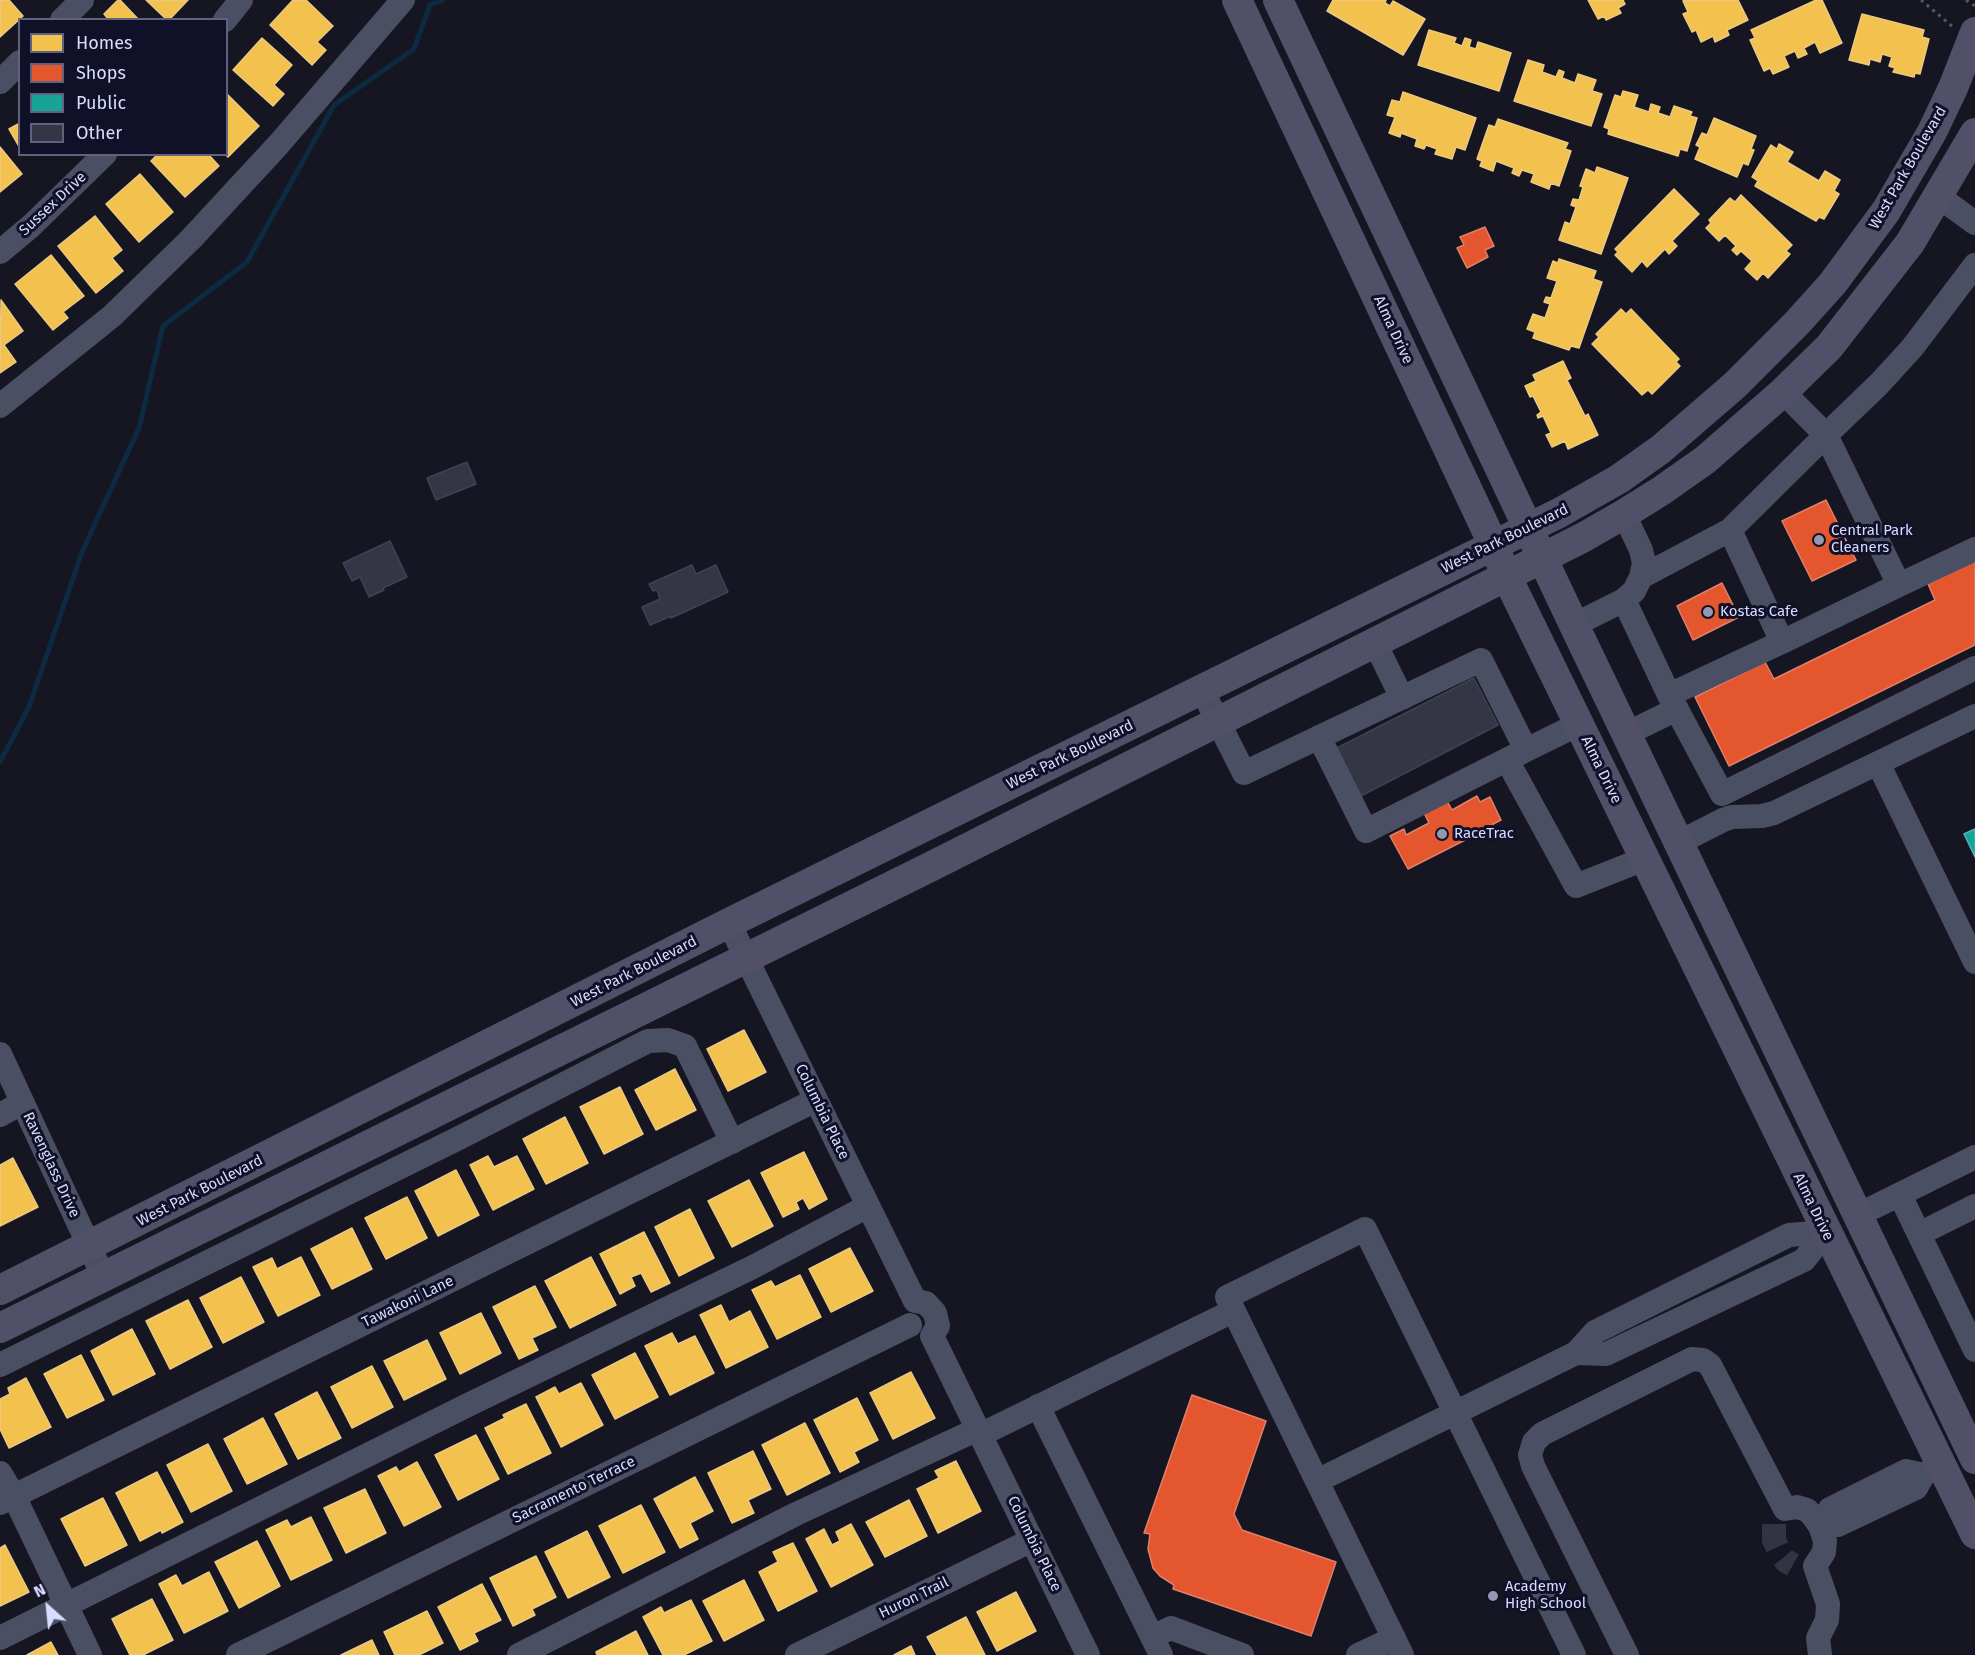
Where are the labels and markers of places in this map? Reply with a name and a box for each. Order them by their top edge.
place label: Central Park Cleaners [1831,522,1913,557]
marker: Central Park Cleaners [1812,533,1826,547]
place label: Kostas Cafe [1720,603,1798,621]
marker: Kostas Cafe [1701,605,1715,619]
place label: RaceTrac [1454,825,1514,843]
marker: RaceTrac [1435,827,1449,841]
place label: Academy High School [1505,1578,1586,1613]
marker: Academy High School [1486,1589,1500,1603]

